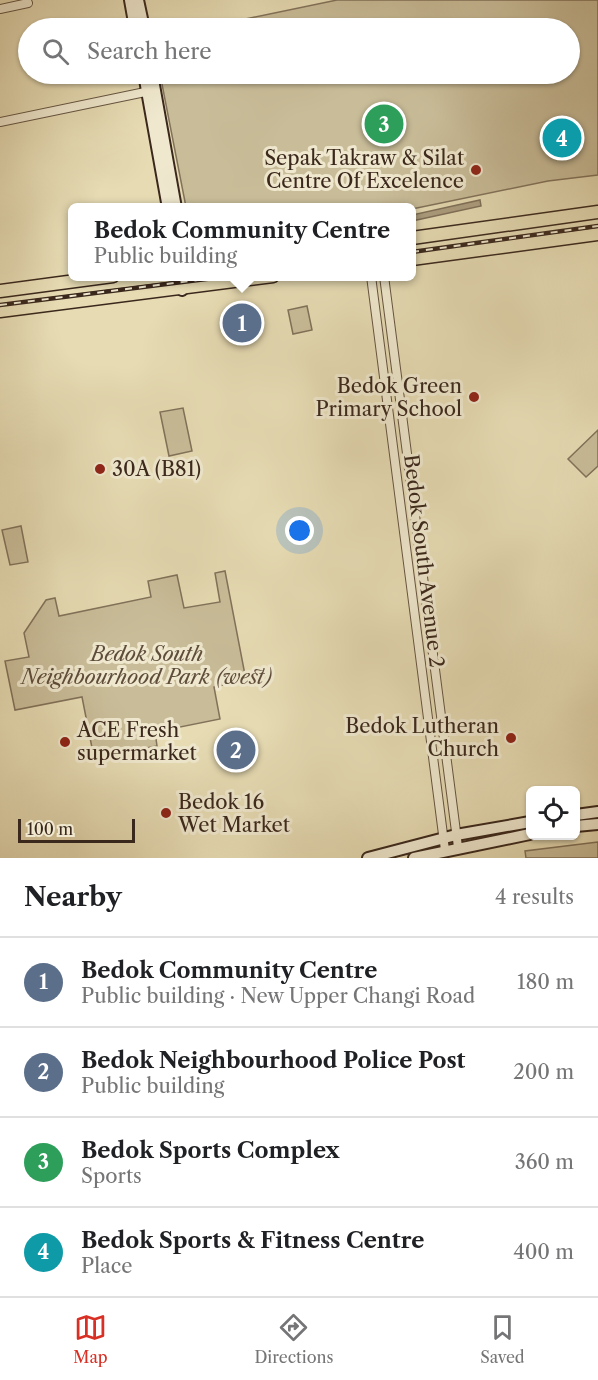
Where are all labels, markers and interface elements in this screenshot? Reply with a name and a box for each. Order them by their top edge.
search box [18,18,580,84]
icon: search [39,35,72,68]
text: Search here [87,38,212,65]
pin: 3 [364,102,404,146]
pin: 4 [542,116,582,160]
place label: Sepak Takraw & Silat Centre Of Excelence [264,146,464,193]
marker: Sepak Takraw & Silat Centre Of Excelence [469,163,483,177]
popup [68,203,416,281]
text: Bedok Community Centre [94,217,390,244]
text: Public building [94,244,237,268]
pin: 1 [222,300,262,346]
place label: Bedok Green Primary School [315,374,462,421]
marker: Bedok Green Primary School [467,390,481,404]
street label: Bedok South Avenue 2 [399,453,449,669]
place label: 30A (B81) [112,457,201,481]
marker: 30A (B81) [93,462,107,476]
your location [285,516,314,545]
park label: Bedok South Neighbourhood Park (west) [19,642,273,689]
place label: Bedok Lutheran Church [345,714,499,761]
place label: ACE Fresh supermarket [76,718,197,765]
pin: 2 [216,728,256,772]
marker: Bedok Lutheran Church [504,731,518,745]
marker: ACE Fresh supermarket [58,735,72,749]
map controls [526,786,580,840]
button: locate [526,786,580,840]
place label: Bedok 16 Wet Market [177,790,290,837]
marker: Bedok 16 Wet Market [159,806,173,820]
scale bar [18,816,135,844]
text: 100 m [27,819,73,839]
text: Nearby [24,881,122,913]
text: 4 results [495,885,574,909]
text: Bedok Community Centre [81,957,377,984]
text: 1 [39,970,48,994]
text: 180 m [517,970,574,994]
text: Public building · New Upper Changi Road [81,984,475,1008]
text: Bedok Neighbourhood Police Post [81,1047,465,1074]
text: 2 [38,1060,49,1084]
text: 200 m [513,1060,574,1084]
text: Public building [81,1074,224,1098]
text: Bedok Sports Complex [81,1137,339,1164]
text: 3 [38,1150,49,1174]
text: 360 m [515,1150,574,1174]
text: Sports [81,1164,142,1188]
text: Bedok Sports & Fitness Centre [81,1227,424,1254]
text: 4 [38,1240,49,1264]
text: 400 m [513,1240,574,1264]
text: Place [81,1254,132,1278]
tab: Map [73,1311,108,1367]
tab: Directions [254,1311,333,1367]
tab: Saved [480,1311,525,1367]

